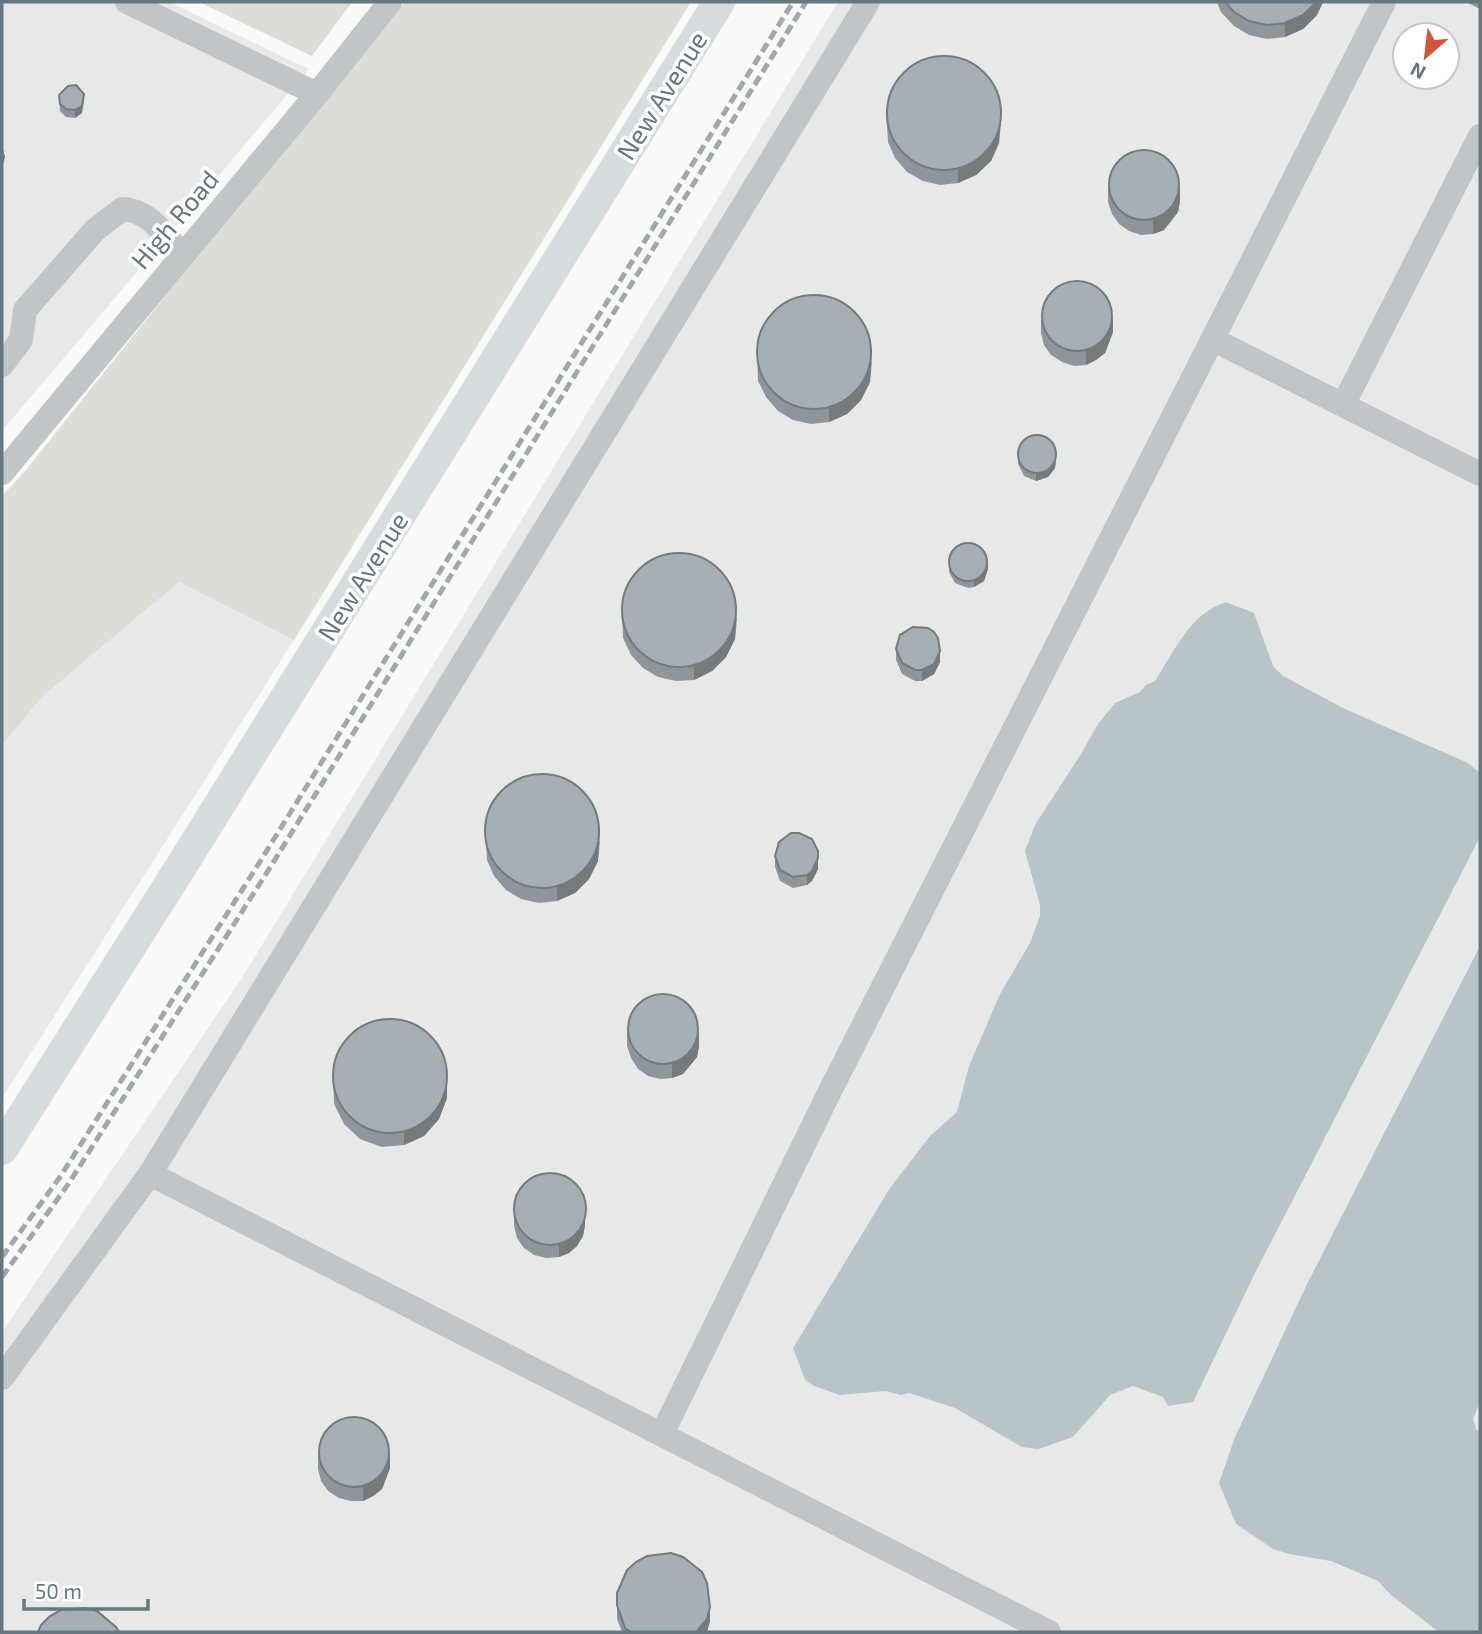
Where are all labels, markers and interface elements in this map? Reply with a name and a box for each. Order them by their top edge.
north arrow [1391,21,1461,91]
street label: New Avenue [609,25,713,165]
text: N [1406,58,1429,85]
street label: High Road [124,163,224,275]
street label: New Avenue [310,506,414,646]
scale bar [24,1568,149,1612]
text: 50 m [35,1578,82,1603]

